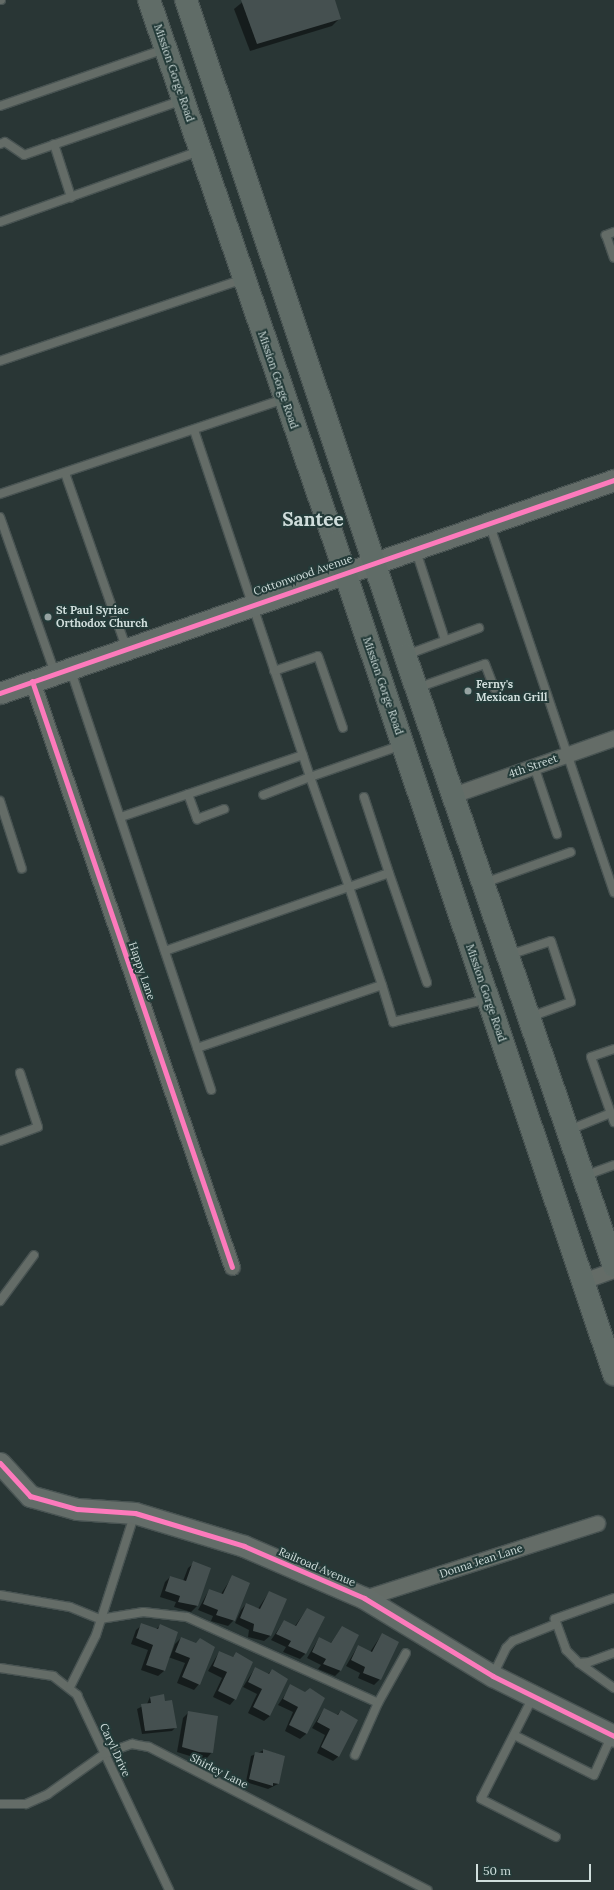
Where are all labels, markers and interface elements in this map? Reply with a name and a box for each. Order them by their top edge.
street label: Mission Gorge Road [151,22,197,124]
street label: Mission Gorge Road [255,329,301,431]
district label: Santee [282,509,344,531]
street label: Cottonwood Avenue [252,552,354,598]
place label: St Paul Syriac Orthodox Church [56,604,148,630]
marker: St Paul Syriac Orthodox Church [43,612,53,622]
street label: Mission Gorge Road [360,635,406,737]
place label: Ferny's Mexican Grill [476,678,547,704]
marker: Ferny's Mexican Grill [463,686,473,696]
street label: 4th Street [507,751,559,781]
street label: Happy Lane [126,940,158,1002]
street label: Mission Gorge Road [463,942,509,1044]
street label: Donna Jean Lane [438,1541,524,1581]
street label: Railroad Avenue [277,1545,357,1589]
street label: Caryl Drive [97,1721,133,1779]
street label: Shirley Lane [188,1751,250,1791]
scale bar [478,1856,593,1882]
text: 50 m [483,1863,511,1878]

